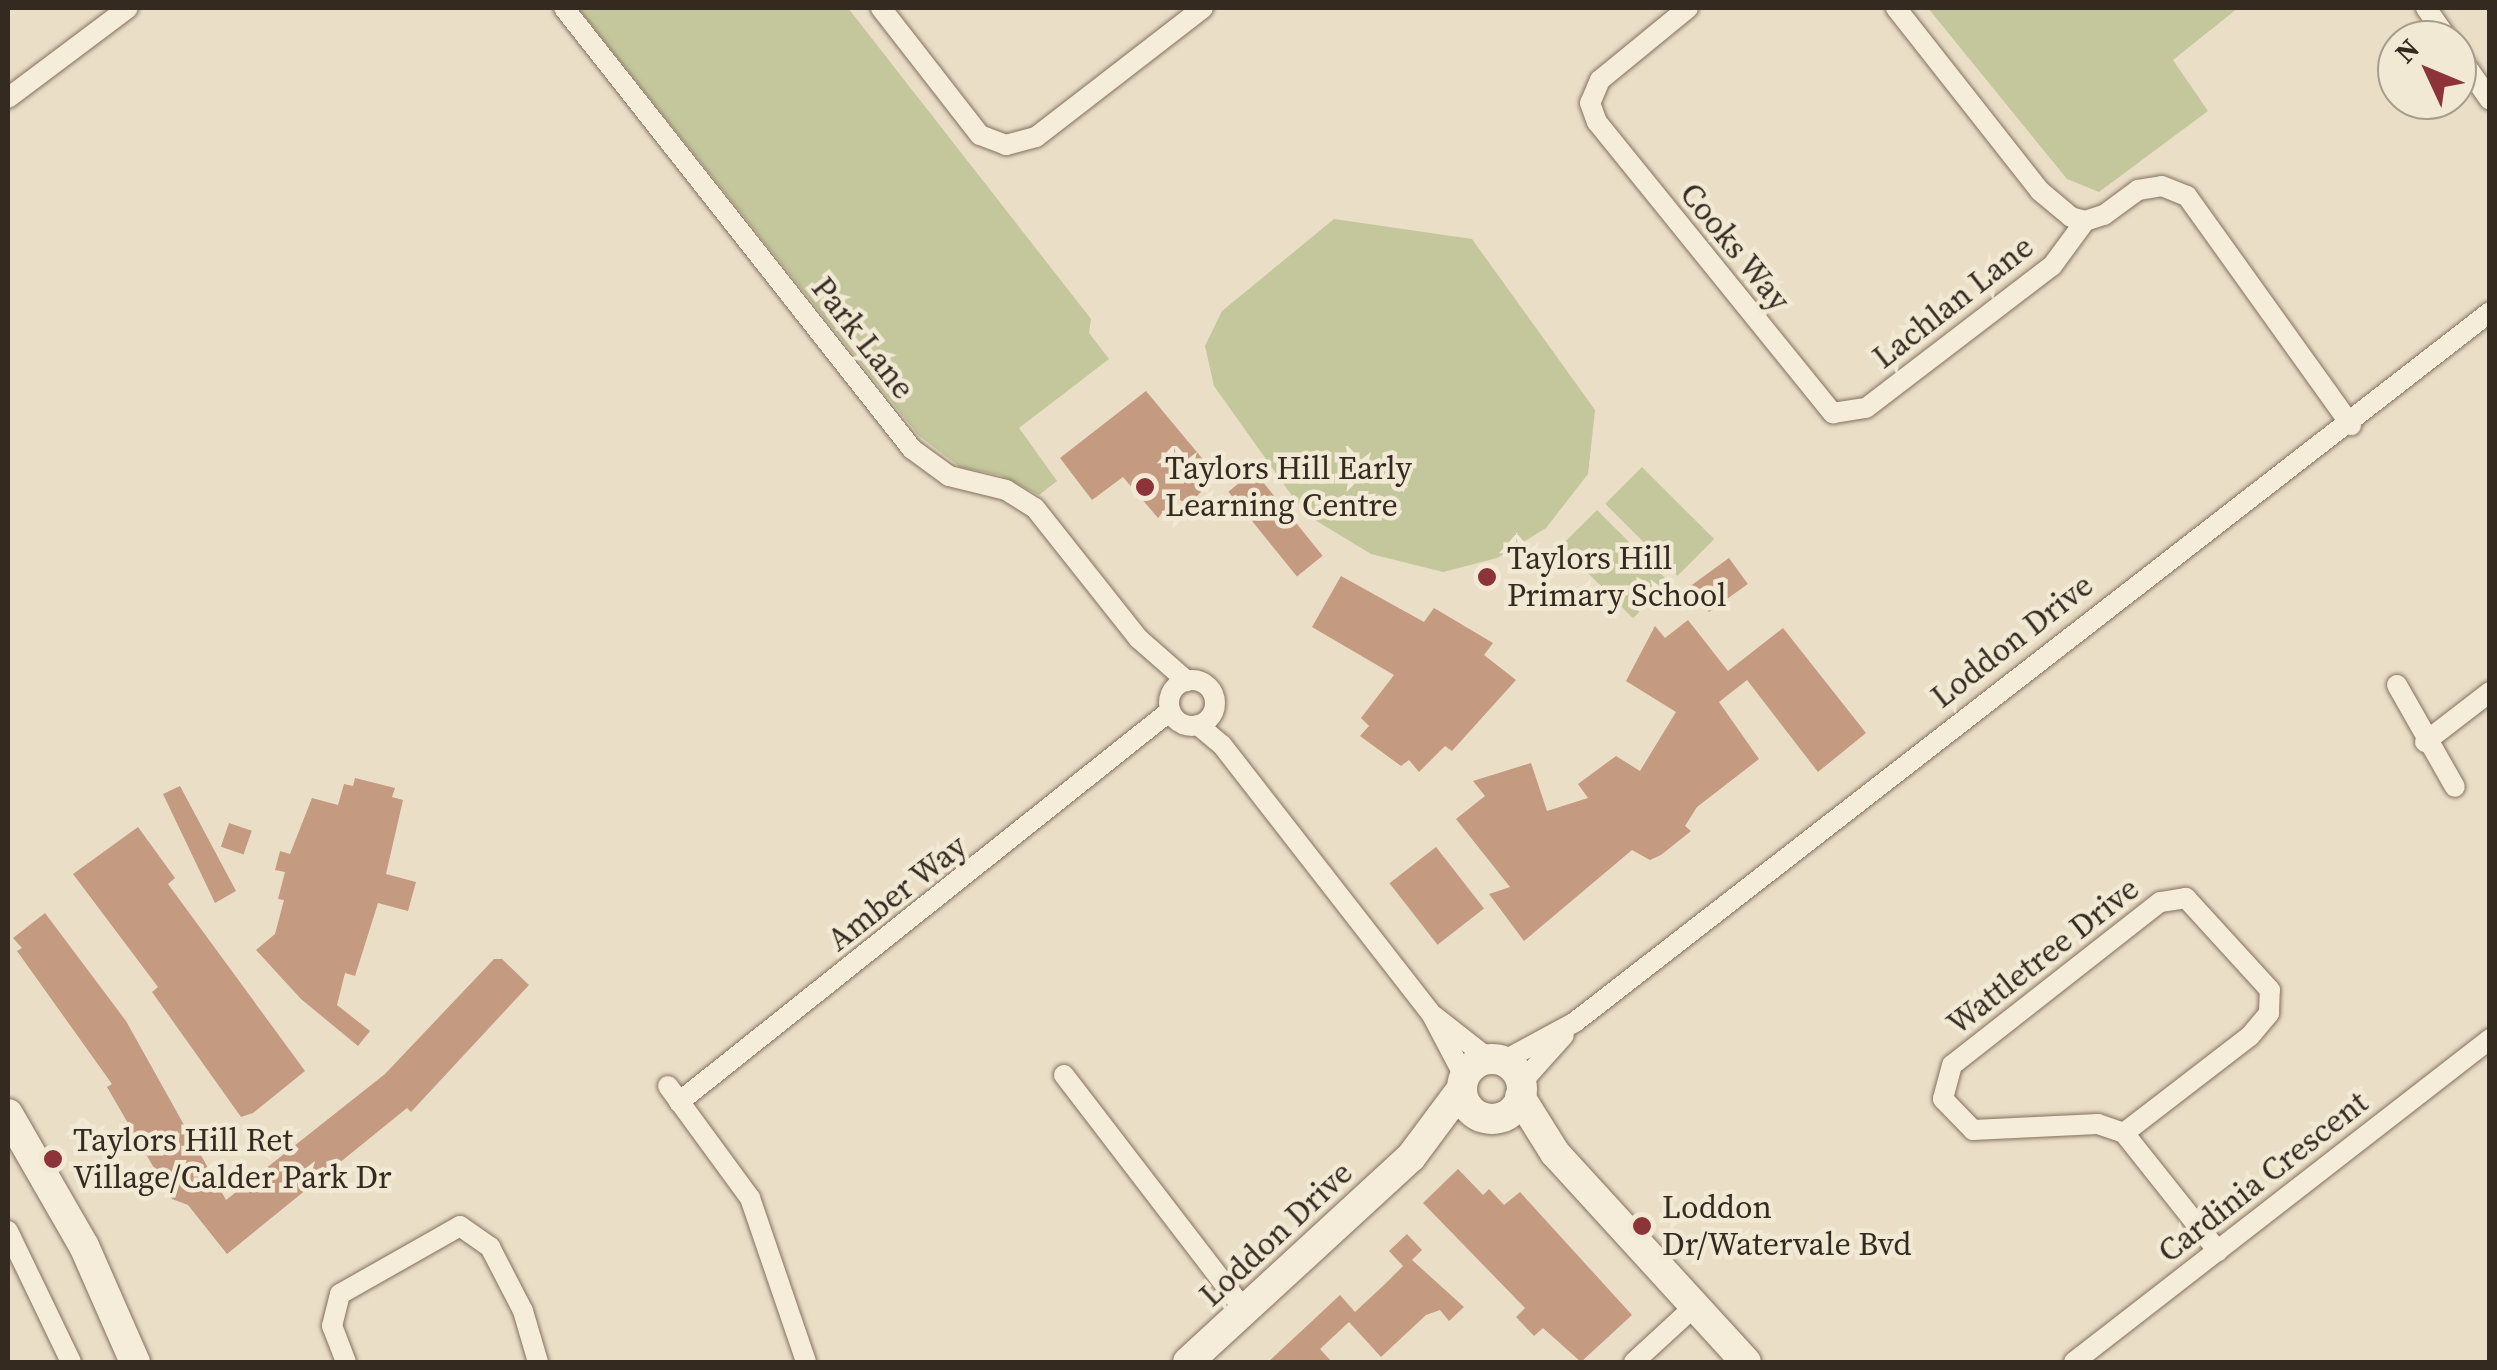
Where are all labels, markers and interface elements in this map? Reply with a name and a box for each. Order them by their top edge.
north arrow [2377,20,2477,120]
text: N [2386,30,2428,71]
street label: Cooks Way [1671,175,1799,319]
street label: Lachlan Lane [1865,227,2041,377]
street label: Park Lane [804,269,922,407]
place label: Taylors Hill Early Learning Centre [1165,450,1412,525]
marker: Taylors Hill Early Learning Centre [1134,476,1156,498]
place label: Taylors Hill Primary School [1507,540,1726,615]
marker: Taylors Hill Primary School [1476,566,1498,588]
street label: Loddon Drive [1924,566,2100,716]
street label: Amber Way [819,827,975,959]
street label: Wattletree Drive [1940,869,2146,1043]
street label: Cardinia Crescent [2151,1083,2375,1271]
place label: Taylors Hill Ret Village/Calder Park Dr [73,1122,392,1197]
marker: Taylors Hill Ret Village/Calder Park Dr [42,1148,64,1170]
street label: Loddon Drive [1192,1154,1360,1314]
place label: Loddon Dr/Watervale Bvd [1662,1189,1911,1264]
marker: Loddon Dr/Watervale Bvd [1631,1215,1653,1237]

